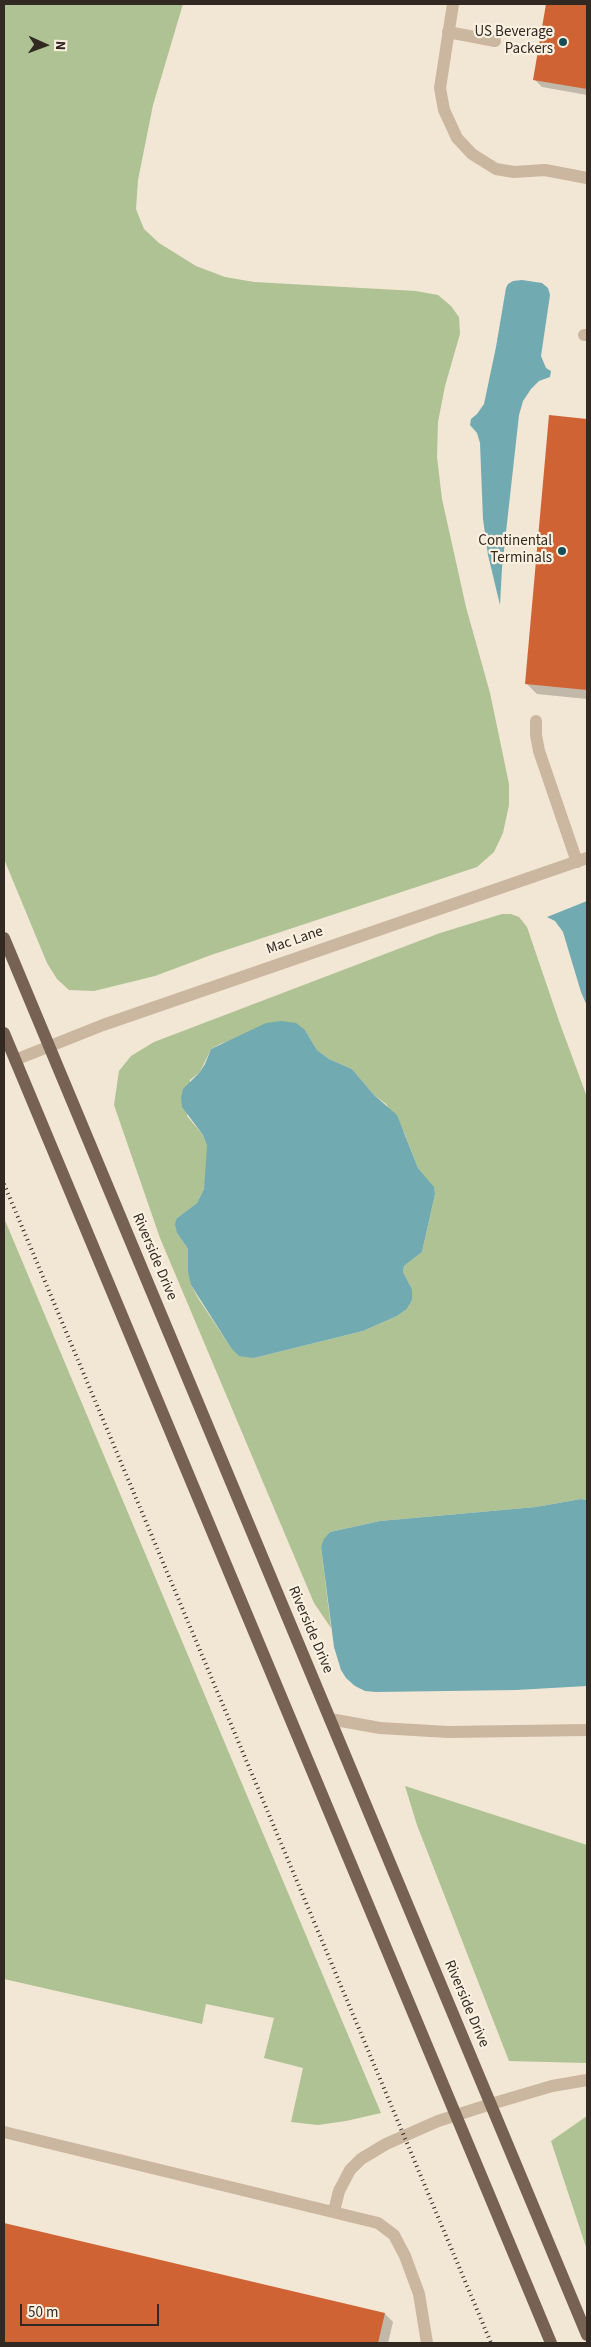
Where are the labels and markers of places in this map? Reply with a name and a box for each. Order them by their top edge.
place label: US Beverage Packers [475,24,553,59]
marker: US Beverage Packers [557,36,569,48]
place label: Continental Terminals [478,533,552,568]
marker: Continental Terminals [556,545,568,557]

